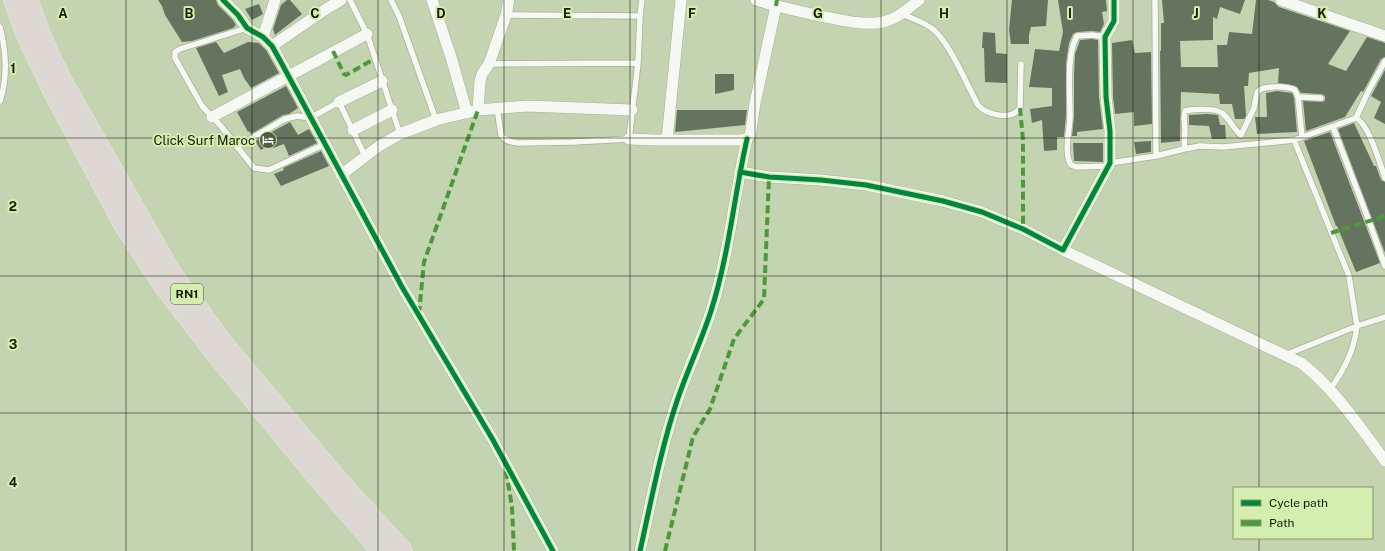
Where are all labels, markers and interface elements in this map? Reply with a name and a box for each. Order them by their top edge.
text: A [58,6,68,21]
text: B [185,6,194,21]
text: C [310,6,320,21]
text: D [436,6,446,21]
text: E [563,6,571,21]
text: F [688,6,696,21]
text: G [813,6,823,21]
text: H [939,6,949,21]
text: I [1068,6,1072,21]
text: J [1193,6,1199,21]
text: K [1317,6,1327,21]
text: 1 [10,61,16,76]
hotel icon: Click Surf Maroc [258,130,278,150]
place label: Click Surf Maroc [154,133,255,148]
text: 2 [9,199,17,214]
road number: RN1 [171,284,203,304]
text: 3 [9,337,18,352]
text: 4 [9,475,18,490]
legend [1233,487,1373,539]
text: Cycle path [1269,496,1328,510]
text: Path [1269,516,1295,530]

